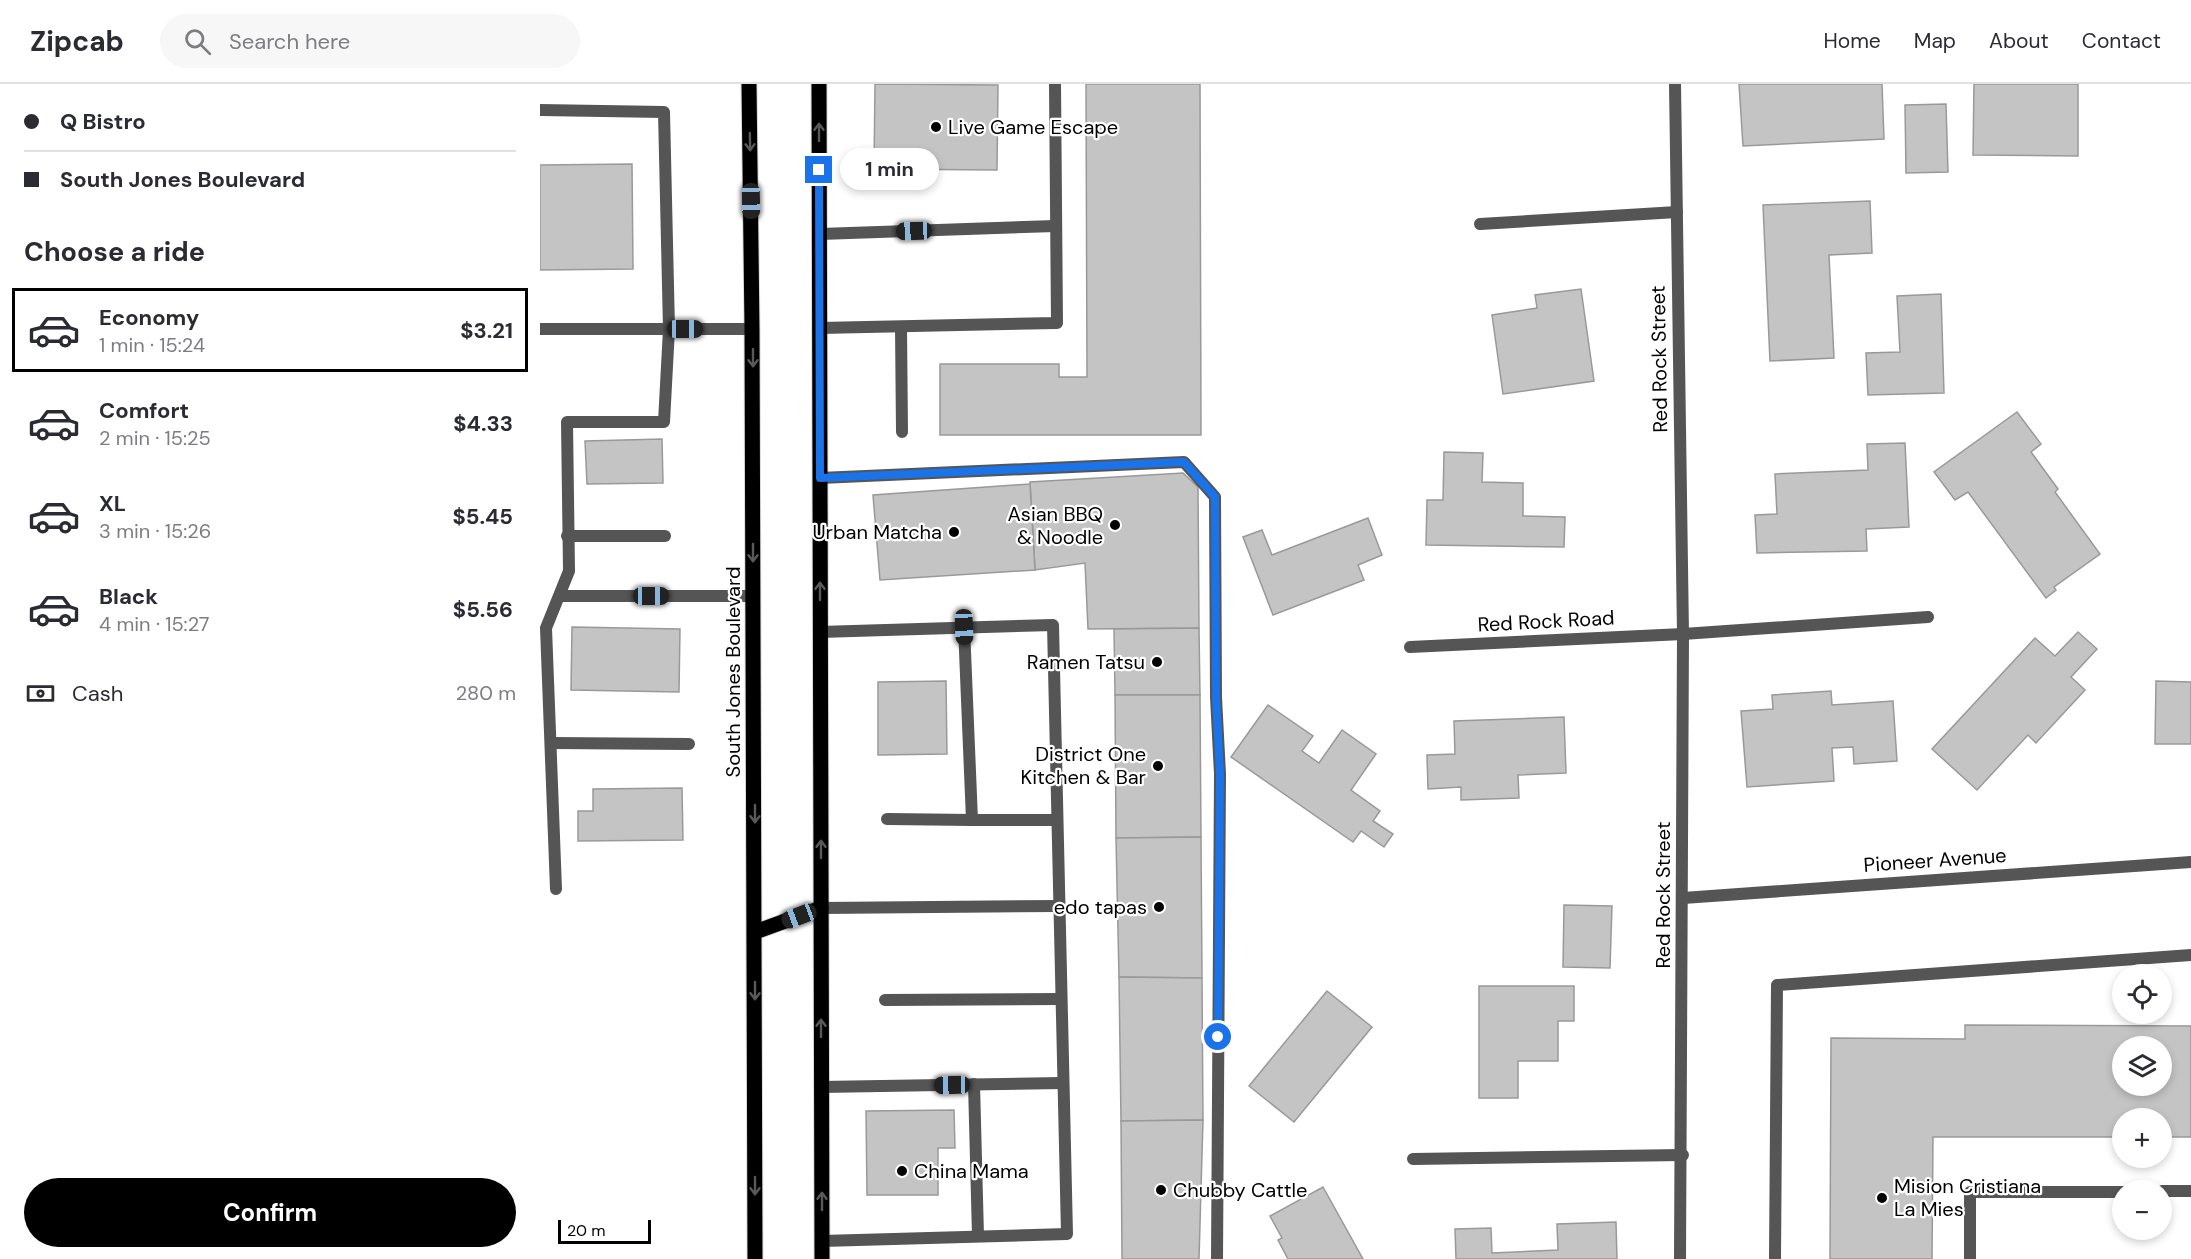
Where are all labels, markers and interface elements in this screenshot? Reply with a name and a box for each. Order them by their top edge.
search box [160,14,580,68]
text: Zipcab [30,23,124,60]
icon: search [181,25,214,58]
text: Search here [229,27,350,56]
text: Home [1823,27,1881,55]
text: Map [1914,27,1956,55]
text: About [1989,27,2049,55]
text: Contact [2082,27,2161,55]
text: Q Bistro [60,107,146,136]
place label: Live Game Escape [948,114,1118,140]
marker: Live Game Escape [929,120,943,134]
one-way arrow [813,123,825,143]
one-way arrow [744,132,756,152]
callout: 1 min [840,149,939,191]
route end [805,156,832,183]
text: 1 min [865,156,914,182]
text: South Jones Boulevard [60,165,305,194]
car [742,183,760,219]
car [896,221,932,241]
text: Choose a ride [24,234,205,269]
street label: Red Rock Street [1645,285,1673,433]
icon: car [27,303,81,357]
text: Economy [99,303,199,332]
text: $3.21 [460,316,513,345]
car [667,320,703,338]
text: 1 min · 15:24 [99,332,205,358]
one-way arrow [747,348,759,368]
icon: car [27,396,81,450]
text: Comfort [99,396,189,425]
text: $4.33 [453,409,513,438]
text: 2 min · 15:25 [99,425,211,451]
icon: car [27,489,81,543]
text: XL [99,489,126,518]
place label: Asian BBQ & Noodle [1008,501,1103,550]
text: $5.45 [452,502,513,531]
text: 3 min · 15:26 [99,518,211,544]
marker: Asian BBQ & Noodle [1108,518,1122,532]
place label: Urban Matcha [813,519,942,545]
marker: Urban Matcha [947,525,961,539]
one-way arrow [747,543,759,563]
street label: South Jones Boulevard [720,567,746,777]
icon: car [27,582,81,636]
text: Black [99,582,158,611]
one-way arrow [814,582,826,602]
car [633,587,669,605]
text: $5.56 [453,595,513,624]
street label: Red Rock Road [1477,604,1615,638]
car [954,609,974,645]
text: 4 min · 15:27 [99,611,210,637]
place label: Ramen Tatsu [1027,649,1145,675]
marker: Ramen Tatsu [1150,655,1164,669]
icon: cash [24,677,57,710]
text: Cash [72,679,123,708]
text: 280 m [456,680,516,706]
place label: District One Kitchen & Bar [1021,741,1146,790]
marker: District One Kitchen & Bar [1151,759,1165,773]
one-way arrow [749,803,760,823]
street label: Red Rock Street [1650,821,1676,969]
one-way arrow [815,840,827,860]
street label: Pioneer Avenue [1863,842,2007,878]
place label: edo tapas [1054,894,1147,920]
marker: edo tapas [1152,900,1166,914]
car [779,901,819,931]
map controls [2112,964,2172,1240]
button: locate [2112,964,2172,1024]
one-way arrow [749,980,761,1000]
one-way arrow [815,1019,827,1039]
route start [1204,1023,1231,1050]
button: layers [2112,1036,2172,1096]
car [934,1076,970,1094]
button: + [2112,1108,2172,1168]
place label: China Mama [914,1158,1029,1184]
marker: China Mama [895,1164,909,1178]
place label: Mision Cristiana La Mies [1894,1173,2041,1222]
one-way arrow [749,1175,761,1195]
place label: Chubby Cattle [1173,1177,1307,1203]
button: Confirm [24,1178,516,1247]
button: − [2112,1180,2172,1240]
marker: Chubby Cattle [1154,1183,1168,1197]
one-way arrow [816,1191,828,1211]
marker: Mision Cristiana La Mies [1875,1191,1889,1205]
scale bar [558,1217,651,1244]
text: 20 m [567,1220,606,1241]

